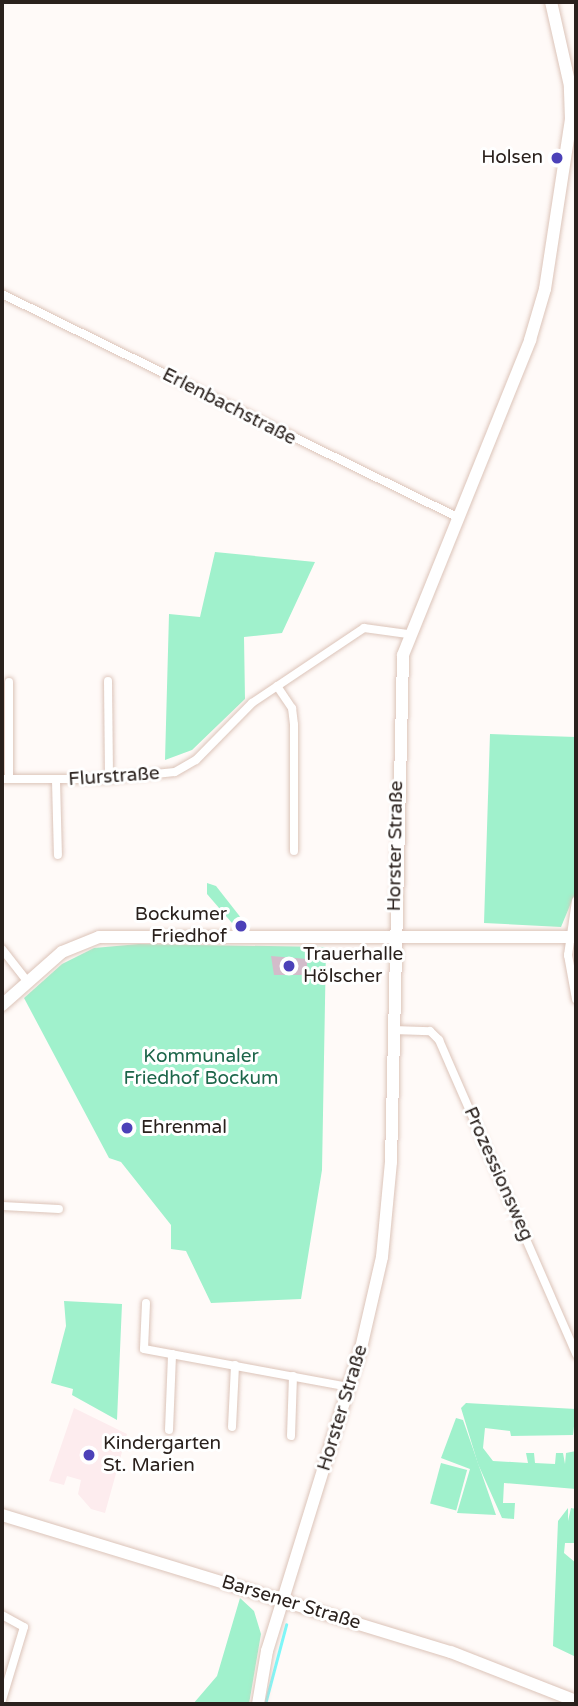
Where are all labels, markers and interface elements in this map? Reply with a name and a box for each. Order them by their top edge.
place label: Holsen [481,147,543,169]
marker: Holsen [549,150,565,166]
street label: Erlenbachstraße [158,363,300,451]
street label: Flurstraße [68,762,160,792]
street label: Horster Straße [383,780,409,912]
place label: Bockumer Friedhof [135,904,227,948]
marker: Bockumer Friedhof [233,918,249,934]
place label: Trauerhalle Hölscher [303,944,403,988]
marker: Trauerhalle Hölscher [281,958,297,974]
park label: Kommunaler Friedhof Bockum [123,1046,279,1090]
street label: Prozessionsweg [458,1104,538,1244]
place label: Ehrenmal [141,1117,227,1139]
marker: Ehrenmal [119,1120,135,1136]
street label: Horster Straße [313,1342,373,1474]
place label: Kindergarten St. Marien [103,1433,221,1477]
marker: Kindergarten St. Marien [81,1447,97,1463]
street label: Barsener Straße [219,1571,363,1635]

